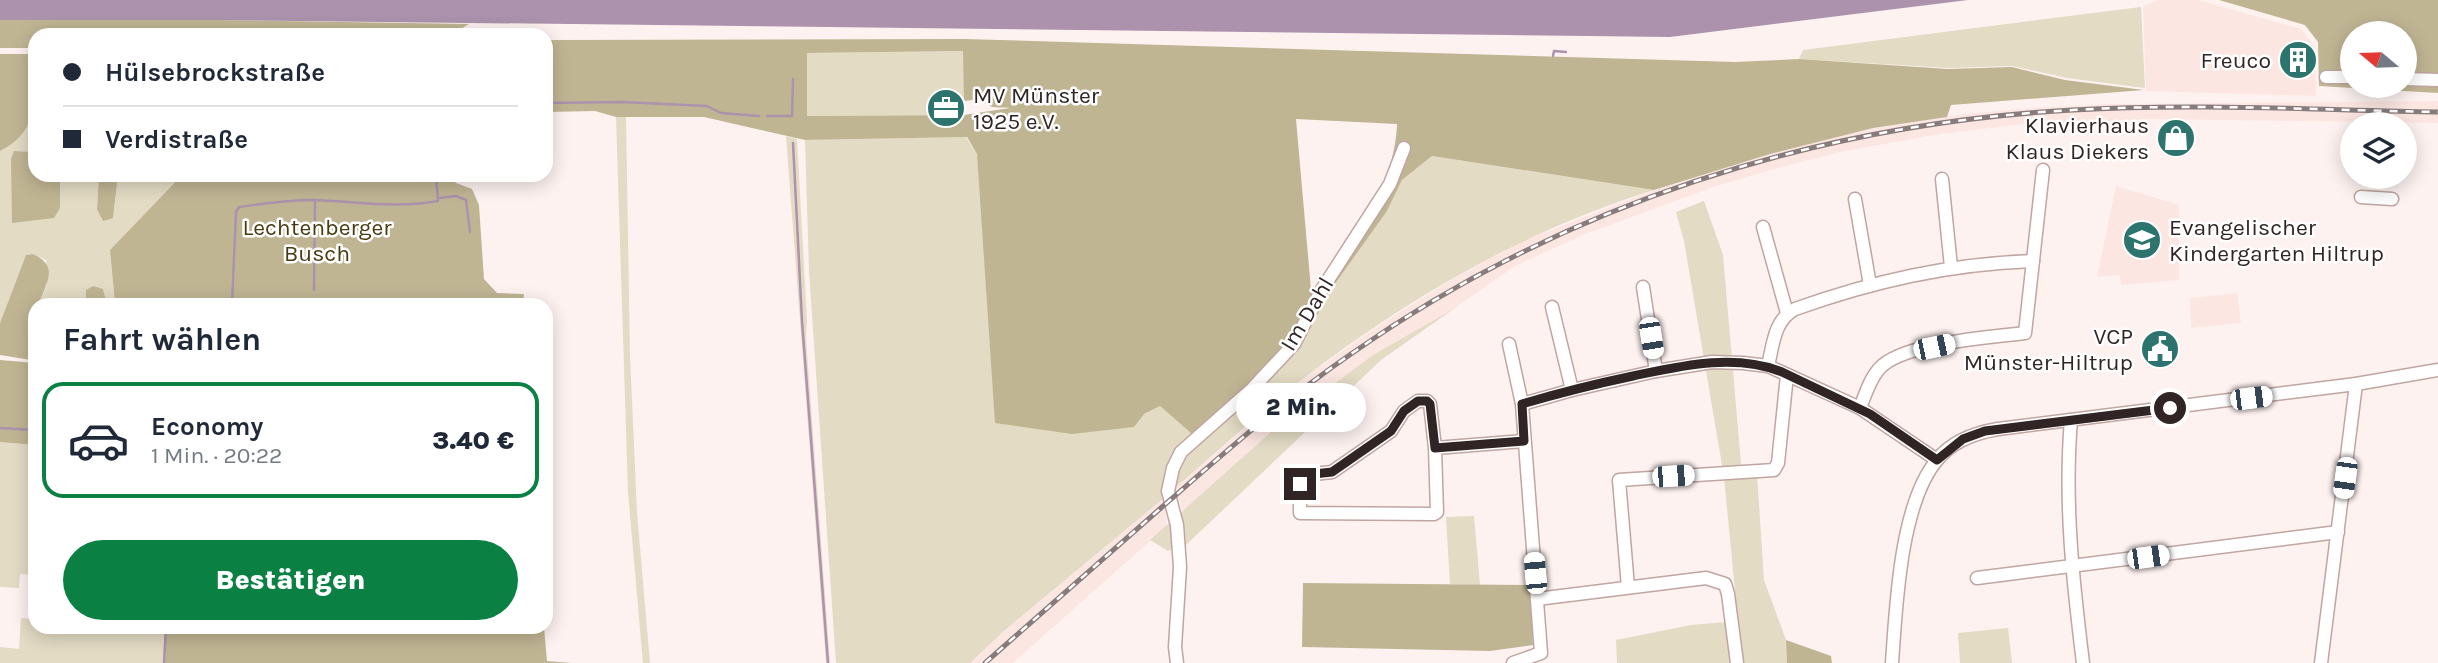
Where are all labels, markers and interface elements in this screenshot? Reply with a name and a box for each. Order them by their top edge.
north arrow [2340,21,2417,98]
map controls [2340,21,2417,189]
building icon: Freuco [2277,39,2319,81]
place label: Freuco [2200,47,2271,74]
text: Hülsebrockstraße [105,57,325,88]
place label: MV Münster 1925 e.V. [973,82,1100,135]
office icon: MV Münster 1925 e.V. [925,87,967,129]
place label: Klavierhaus Klaus Diekers [2005,112,2149,165]
button: layers [2340,112,2417,189]
shop icon: Klavierhaus Klaus Diekers [2155,117,2197,159]
text: Verdistraße [105,124,248,155]
park label: Lechtenberger Busch [242,214,392,267]
place label: Evangelischer Kindergarten Hiltrup [2169,214,2384,267]
school or university icon: Evangelischer Kindergarten Hiltrup [2121,219,2163,261]
street label: Im Dahl [1274,272,1340,356]
car [1638,316,1665,360]
text: Fahrt wählen [63,321,261,358]
place label: VCP Münster-Hiltrup [1964,323,2133,376]
public building icon: VCP Münster-Hiltrup [2139,328,2181,370]
car [1912,332,1957,362]
callout: 2 Min. [1235,382,1365,432]
car [2229,385,2274,411]
route start [2154,392,2186,424]
text: 2 Min. [1266,394,1336,421]
icon: car [67,409,130,472]
text: Economy [151,411,263,442]
text: 3.40 € [432,425,514,456]
text: 1 Min. · 20:22 [151,442,282,469]
car [2332,456,2359,500]
car [1652,464,1695,488]
route end [1284,468,1316,500]
button: Bestätigen [63,540,518,620]
car [2126,544,2171,570]
car [1523,551,1548,595]

